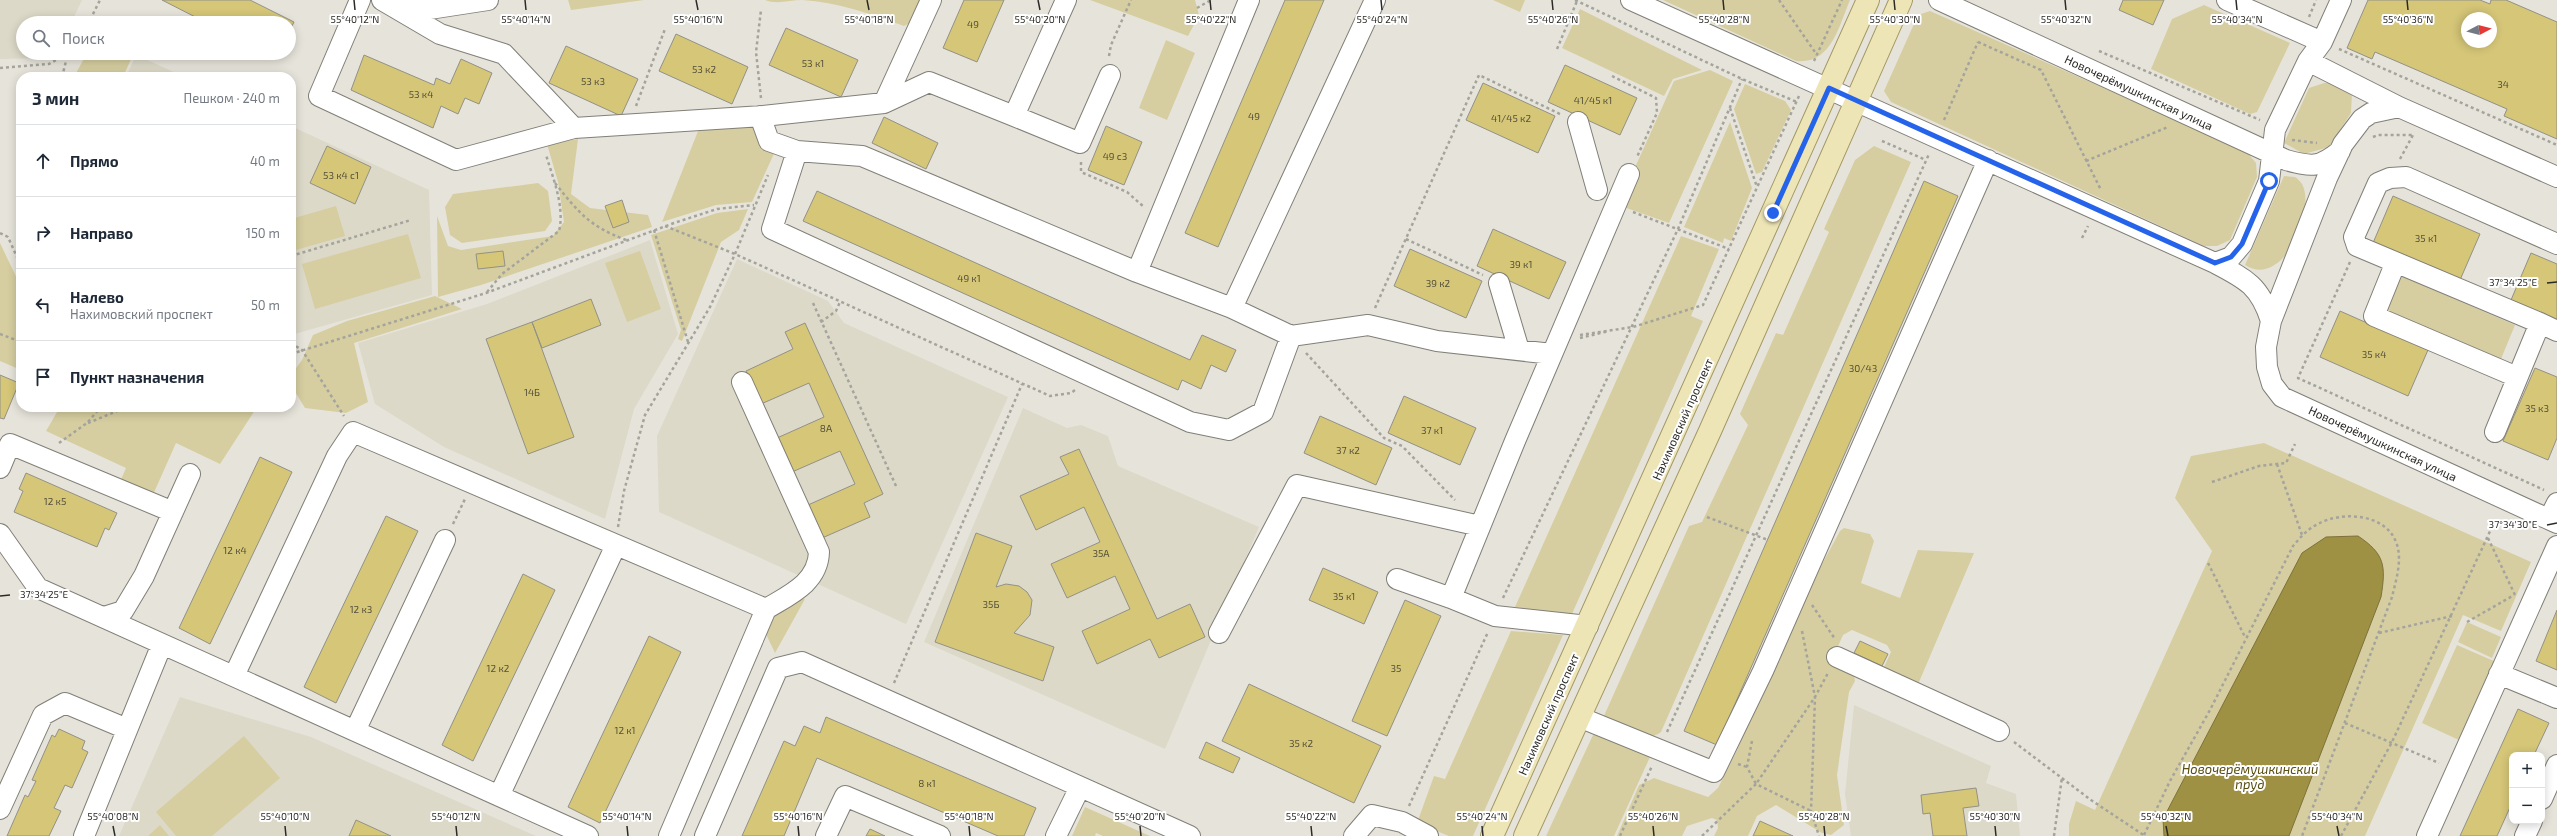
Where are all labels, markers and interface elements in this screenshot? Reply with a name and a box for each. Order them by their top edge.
north arrow [2461,12,2497,48]
text: 55°40'12"N [331,13,379,25]
text: 55°40'14"N [501,13,551,25]
text: 55°40'16"N [674,13,722,25]
text: 55°40'18"N [844,13,894,25]
text: 55°40'20"N [1015,13,1065,25]
text: 55°40'22"N [1186,13,1236,25]
text: 55°40'24"N [1357,13,1407,25]
text: 55°40'26"N [1528,13,1578,25]
text: 55°40'28"N [1699,13,1749,25]
text: 55°40'30"N [1870,13,1920,25]
text: 55°40'32"N [2041,13,2091,25]
text: 55°40'34"N [2212,13,2262,25]
text: 55°40'36"N [2383,13,2433,25]
search box [16,16,296,60]
house number: 49 [967,18,979,30]
icon: search [30,27,52,49]
text: Поиск [62,29,105,47]
street label: Новочерёмушкинская улица [2062,51,2215,133]
house number: 53 к1 [802,57,824,69]
house number: 53 к2 [692,63,716,75]
house number: 53 к3 [581,75,605,87]
house number: 34 [2497,78,2509,90]
text: 3 мин [32,88,79,108]
house number: 53 к4 [409,88,433,100]
text: Пешком · 240 m [183,90,280,106]
house number: 41/45 к1 [1574,94,1612,106]
house number: 49 [1248,110,1260,122]
house number: 41/45 к2 [1491,112,1531,124]
icon: ahead [32,150,54,172]
house number: 49 с3 [1103,150,1127,162]
text: Прямо [70,152,119,170]
text: 40 m [250,153,280,169]
house number: 53 к4 с1 [323,169,359,181]
route start [2260,172,2278,190]
route end [1764,204,1782,222]
icon: right [32,222,54,244]
text: Направо [70,224,133,242]
text: 150 m [246,225,280,241]
house number: 35 к1 [2415,232,2437,244]
house number: 39 к1 [1510,258,1532,270]
house number: 49 к1 [957,272,981,284]
text: 37°34'25"E [2489,276,2537,288]
house number: 39 к2 [1426,277,1451,289]
text: Налево [70,288,124,306]
icon: left [32,294,54,316]
text: 50 m [251,297,280,313]
text: Нахимовский проспект [70,306,213,322]
house number: 35 к4 [2362,348,2386,360]
street label: Нахимовский проспект [1649,356,1715,482]
house number: 30/43 [1849,362,1877,374]
icon: arrive [32,366,54,388]
text: Пункт назначения [70,368,204,386]
house number: 14Б [524,386,540,398]
street label: Новочерёмушкинская улица [2306,402,2459,484]
house number: 35 к3 [2525,402,2549,414]
house number: 8А [820,422,833,434]
house number: 37 к1 [1421,424,1443,436]
house number: 37 к2 [1336,444,1360,456]
house number: 12 к5 [44,495,66,507]
text: 37°34'30"E [2489,518,2538,530]
house number: 12 к4 [223,544,247,556]
house number: 35А [1092,547,1110,559]
text: 37°34'25"E [20,588,68,600]
house number: 35 к1 [1333,590,1355,602]
house number: 35Б [983,598,999,610]
house number: 12 к3 [350,603,372,615]
street label: Нахимовский проспект [1515,651,1581,777]
house number: 12 к2 [487,662,510,674]
house number: 35 [1391,662,1401,674]
house number: 12 к1 [614,724,636,736]
house number: 35 к2 [1289,737,1313,749]
map controls [2509,752,2545,824]
button: + [2509,752,2545,788]
water label: Новочерёмушкинский пруд [2182,761,2318,792]
house number: 8 к1 [918,777,936,789]
button: − [2509,788,2545,824]
text: 55°40'08"N [87,810,139,822]
text: 55°40'10"N [260,810,310,822]
text: 55°40'12"N [432,810,480,822]
text: 55°40'14"N [602,810,652,822]
text: 55°40'16"N [774,810,822,822]
text: 55°40'18"N [944,810,994,822]
text: 55°40'20"N [1115,810,1165,822]
text: 55°40'22"N [1286,810,1336,822]
text: 55°40'24"N [1457,810,1507,822]
text: 55°40'26"N [1628,810,1678,822]
text: 55°40'28"N [1799,810,1849,822]
text: 55°40'30"N [1970,810,2020,822]
text: 55°40'32"N [2141,810,2191,822]
text: 55°40'34"N [2312,810,2362,822]

